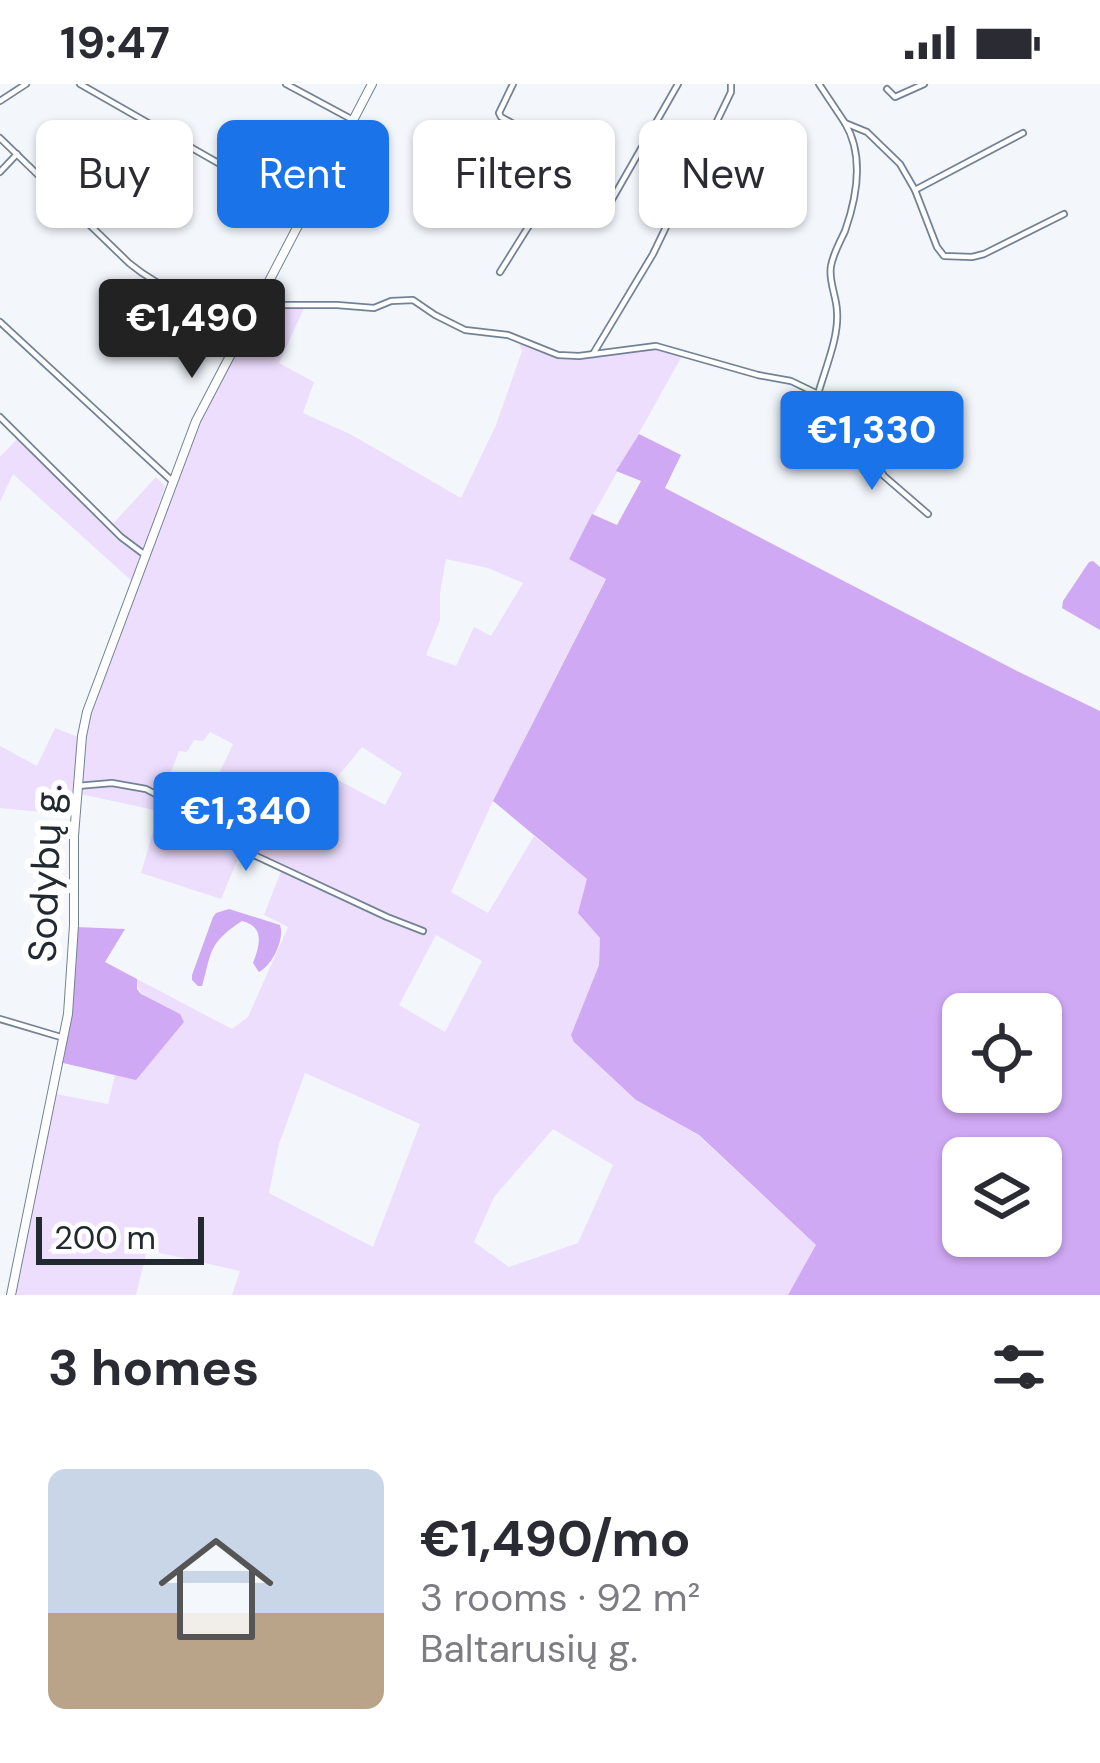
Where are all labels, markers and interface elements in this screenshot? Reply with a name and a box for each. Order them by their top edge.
text: 19:47 [60,13,170,72]
chip: Buy [36,120,193,228]
chip: Rent [217,120,389,228]
chip: Filters [413,120,615,228]
chip: New [639,120,807,228]
pin: €1,490 [94,279,290,381]
text: €1,490 [126,292,258,343]
pin: €1,330 [774,391,970,493]
text: €1,330 [807,404,937,455]
pin: €1,340 [148,772,344,874]
street label: Sodybų g. [16,783,74,963]
text: €1,340 [181,785,311,836]
map controls [942,993,1062,1257]
button: locate [942,993,1062,1113]
button: layers [942,1137,1062,1257]
scale bar [36,1211,204,1264]
text: 200 m [54,1216,156,1259]
text: 3 homes [48,1334,259,1401]
icon: filters [986,1334,1052,1400]
text: €1,490/mo [420,1505,691,1572]
icon: home [144,1517,288,1661]
text: 3 rooms · 92 m² [420,1572,700,1623]
text: Baltarusių g. [420,1623,638,1674]

